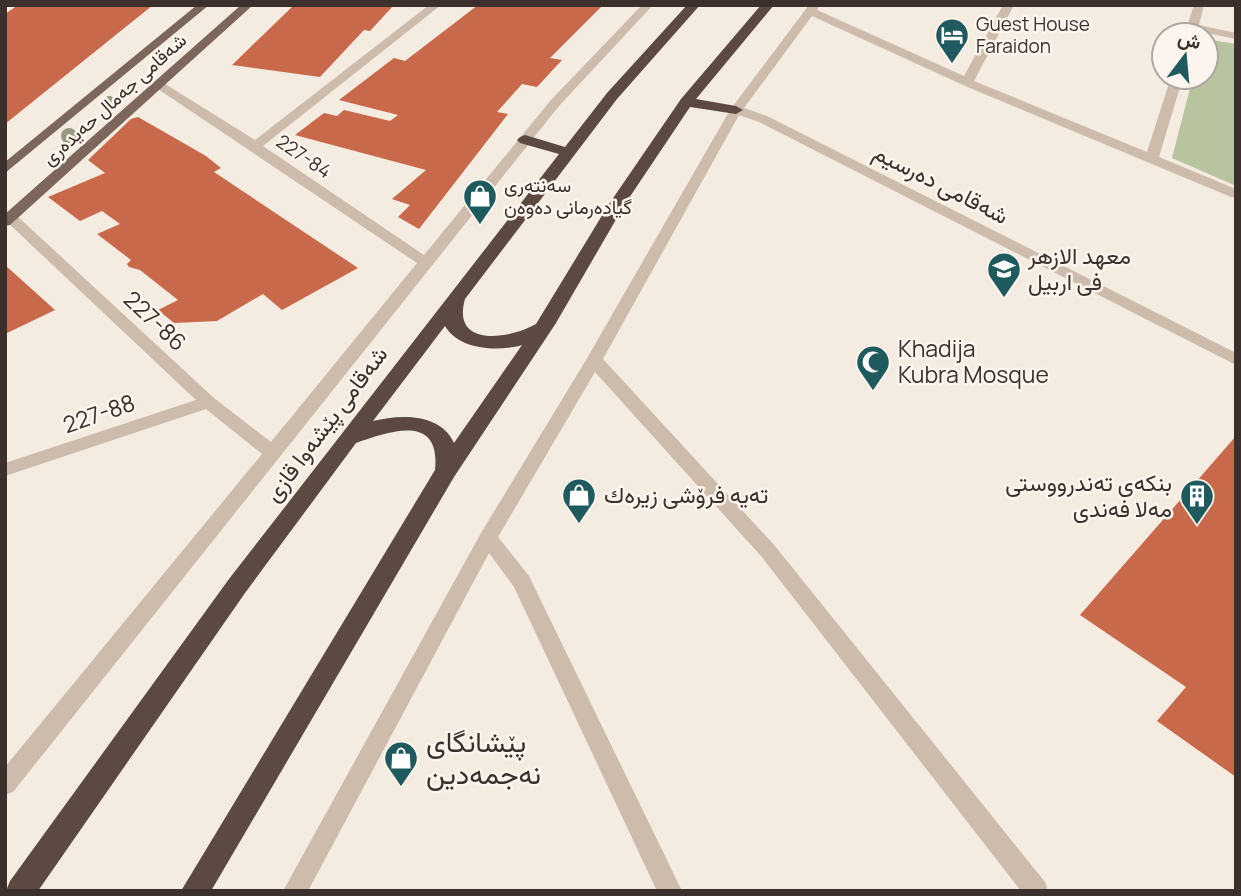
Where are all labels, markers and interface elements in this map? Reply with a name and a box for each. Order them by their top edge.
place label: Guest House Faraidon [976,11,1090,59]
hotel icon: Guest House Faraidon [933,16,971,65]
north arrow [1150,21,1220,91]
text: ش [1175,24,1204,55]
street label: شەقامی جەمال حەیدەری [36,27,192,171]
street label: 227-84 [271,128,337,184]
street label: شەقامی دەرسیم [868,135,1015,231]
place label: سەنتەری گیادەرمانی دەوەن [504,172,632,220]
shop icon: سەنتەری گیادەرمانی دەوەن [461,177,499,226]
place label: معهد الازهر فی اربیل [1027,239,1131,297]
school or university icon: معهد الازهر فی اربیل [985,250,1023,299]
street label: 227-86 [117,283,194,358]
place label: Khadija Kubra Mosque [898,332,1049,390]
street label: شەقامی پێشەوا قازی [256,339,395,508]
mosque icon: Khadija Kubra Mosque [854,343,892,392]
street label: 227-88 [58,386,139,440]
place label: بنکەی تەندرووستی مەلا فەندی [1005,466,1172,524]
shop icon: تەیە فرۆشی زیرەك [560,476,598,525]
building icon: بنکەی تەندرووستی مەلا فەندی [1178,477,1216,526]
place label: تەیە فرۆشی زیرەك [604,478,768,510]
place label: پێشانگای نەجمەدین [426,722,541,792]
shop icon: پێشانگای نەجمەدین [382,739,420,788]

